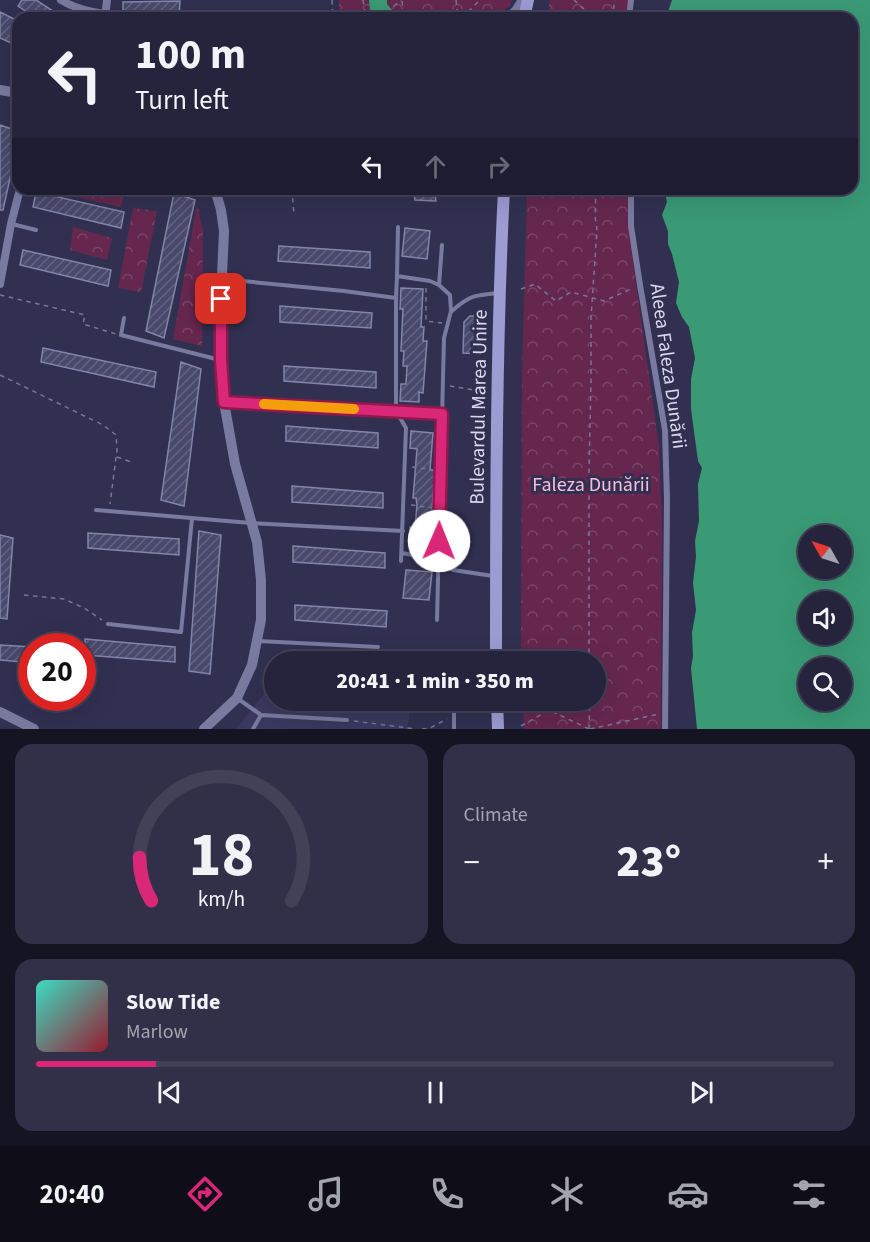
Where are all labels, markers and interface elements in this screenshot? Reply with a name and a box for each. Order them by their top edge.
text: 100 m [135,25,246,85]
icon: left [36,36,114,114]
text: Turn left [135,81,229,120]
icon: left [356,150,389,183]
icon: ahead [419,150,452,183]
icon: right [482,150,515,183]
pin [195,273,246,324]
street label: Aleea Faleza Dunării [643,281,693,451]
icon: arrive [204,282,237,315]
street label: Bulevardul Marea Unire [463,309,495,505]
park label: Faleza Dunării [532,471,650,499]
position arrow [407,509,471,573]
north arrow [798,525,852,579]
map controls [798,525,852,711]
button: sound [798,591,852,645]
speed limit sign: 20 [18,633,96,711]
button: search [798,657,852,711]
text: 20:41 · 1 min · 350 m [336,665,534,697]
text: Climate [464,801,528,829]
text: 18 [188,811,254,900]
text: 23° [616,830,681,894]
text: − [464,839,480,886]
text: + [818,839,834,886]
text: km/h [197,884,245,915]
text: Slow Tide [126,986,220,1018]
text: Marlow [126,1018,188,1046]
icon: previous [153,1076,186,1109]
icon: pause [419,1076,452,1109]
icon: next [685,1076,718,1109]
icon: directions [184,1173,226,1215]
icon: music [305,1173,347,1215]
icon: phone [426,1173,468,1215]
icon: climate [546,1173,588,1215]
icon: car [667,1173,709,1215]
icon: filters [788,1173,830,1215]
text: 20:40 [39,1175,105,1214]

